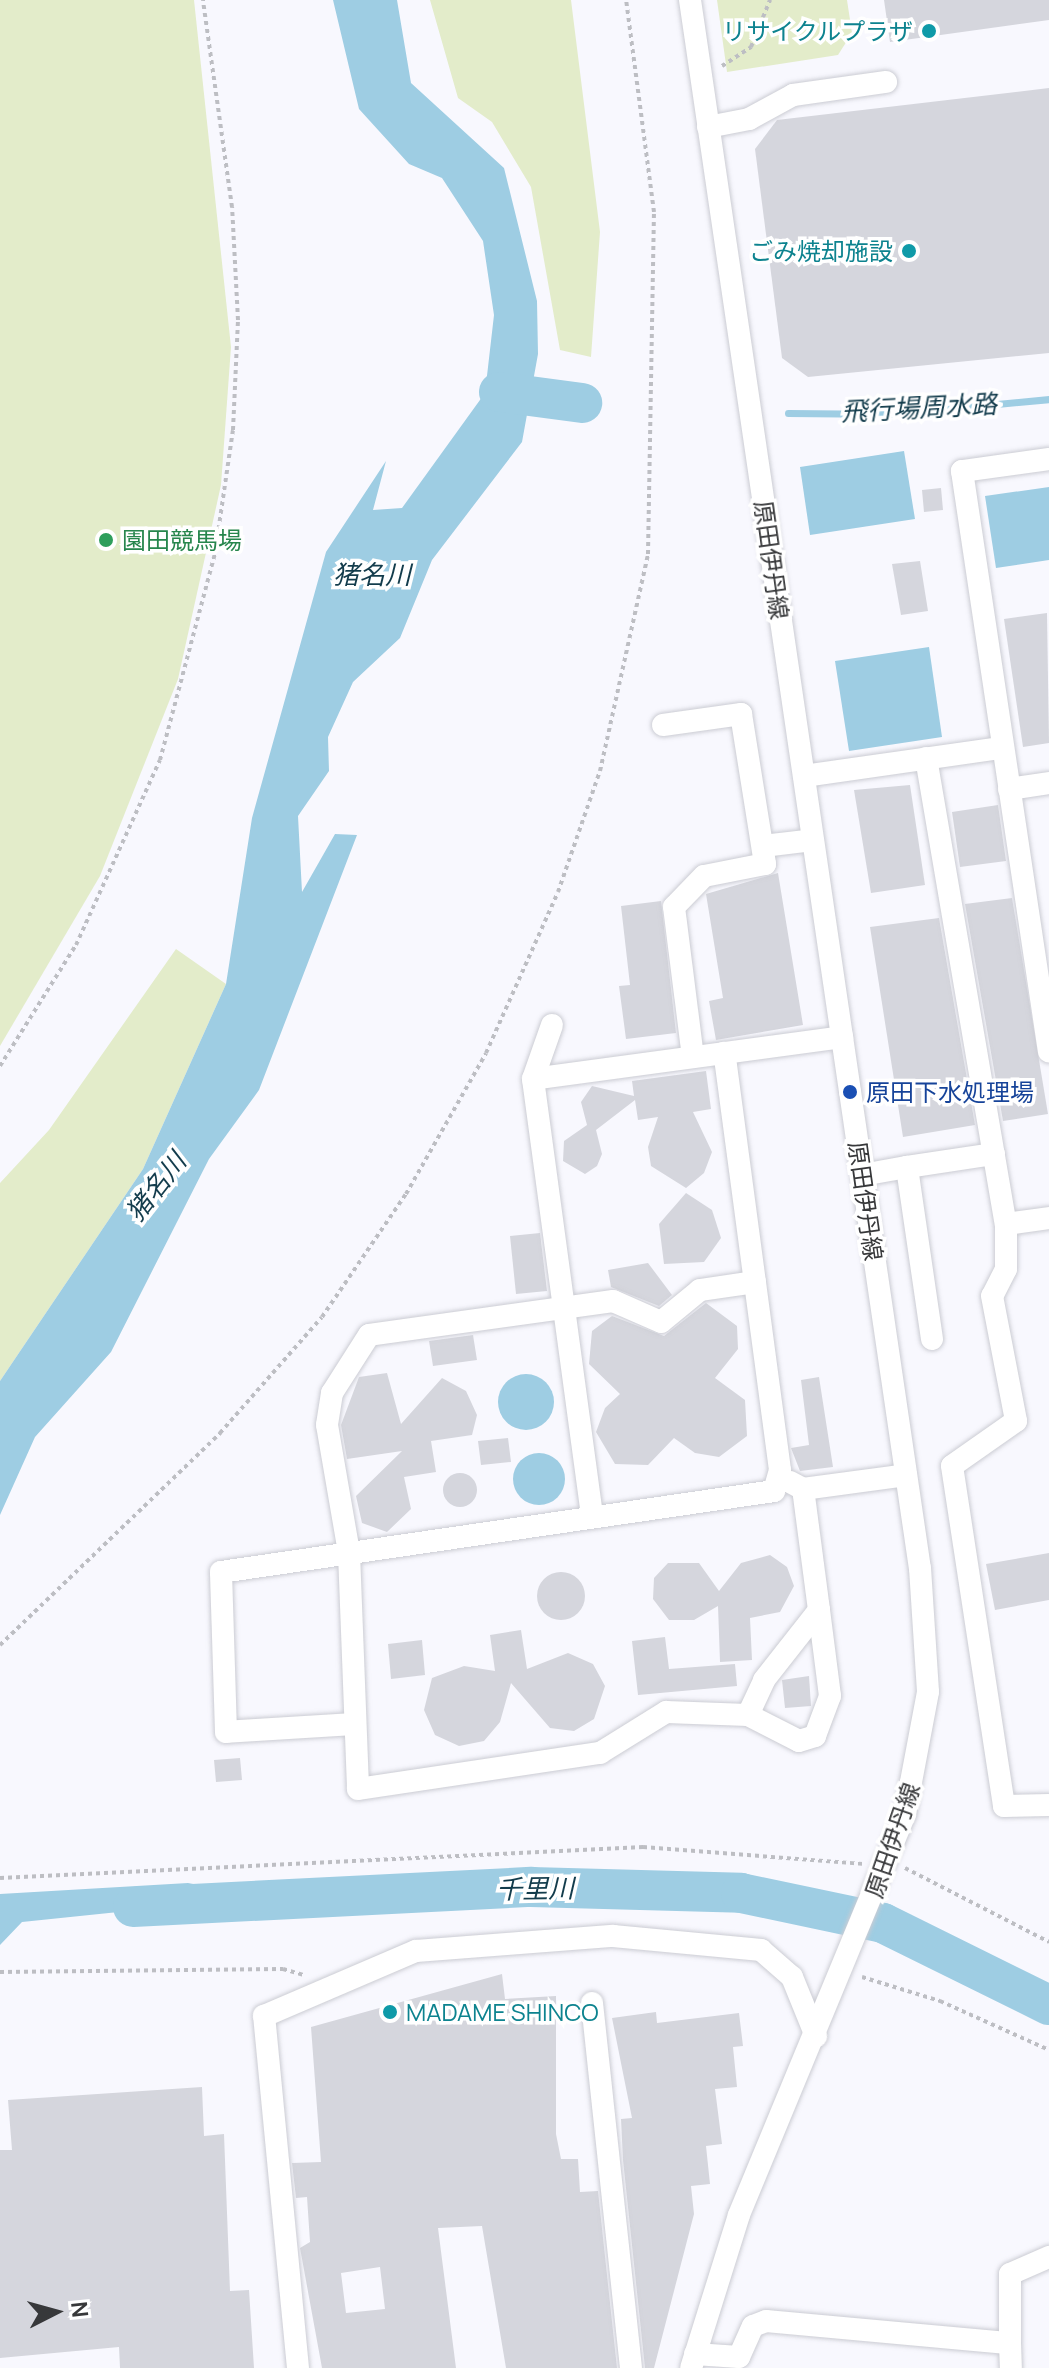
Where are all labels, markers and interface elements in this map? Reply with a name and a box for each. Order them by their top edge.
place label: リサイクルプラザ [721,17,913,45]
marker: リサイクルプラザ [920,22,938,40]
place label: ごみ焼却施設 [749,237,893,265]
marker: ごみ焼却施設 [900,242,918,260]
water label: 飛行場周水路 [840,388,998,428]
street label: 原田伊丹線 [749,499,795,621]
place label: 園田競馬場 [122,526,242,554]
marker: 園田競馬場 [97,531,115,549]
water label: 猪名川 [333,559,411,591]
place label: 原田下水処理場 [866,1078,1034,1106]
marker: 原田下水処理場 [841,1083,859,1101]
street label: 原田伊丹線 [843,1140,889,1262]
water label: 猪名川 [120,1147,192,1227]
street label: 原田伊丹線 [859,1779,925,1901]
water label: 千里川 [496,1873,574,1905]
place label: MADAME SHINCO [406,1998,599,2026]
marker: MADAME SHINCO [381,2003,399,2021]
north arrow [16,2272,96,2352]
text: N [64,2300,96,2319]

